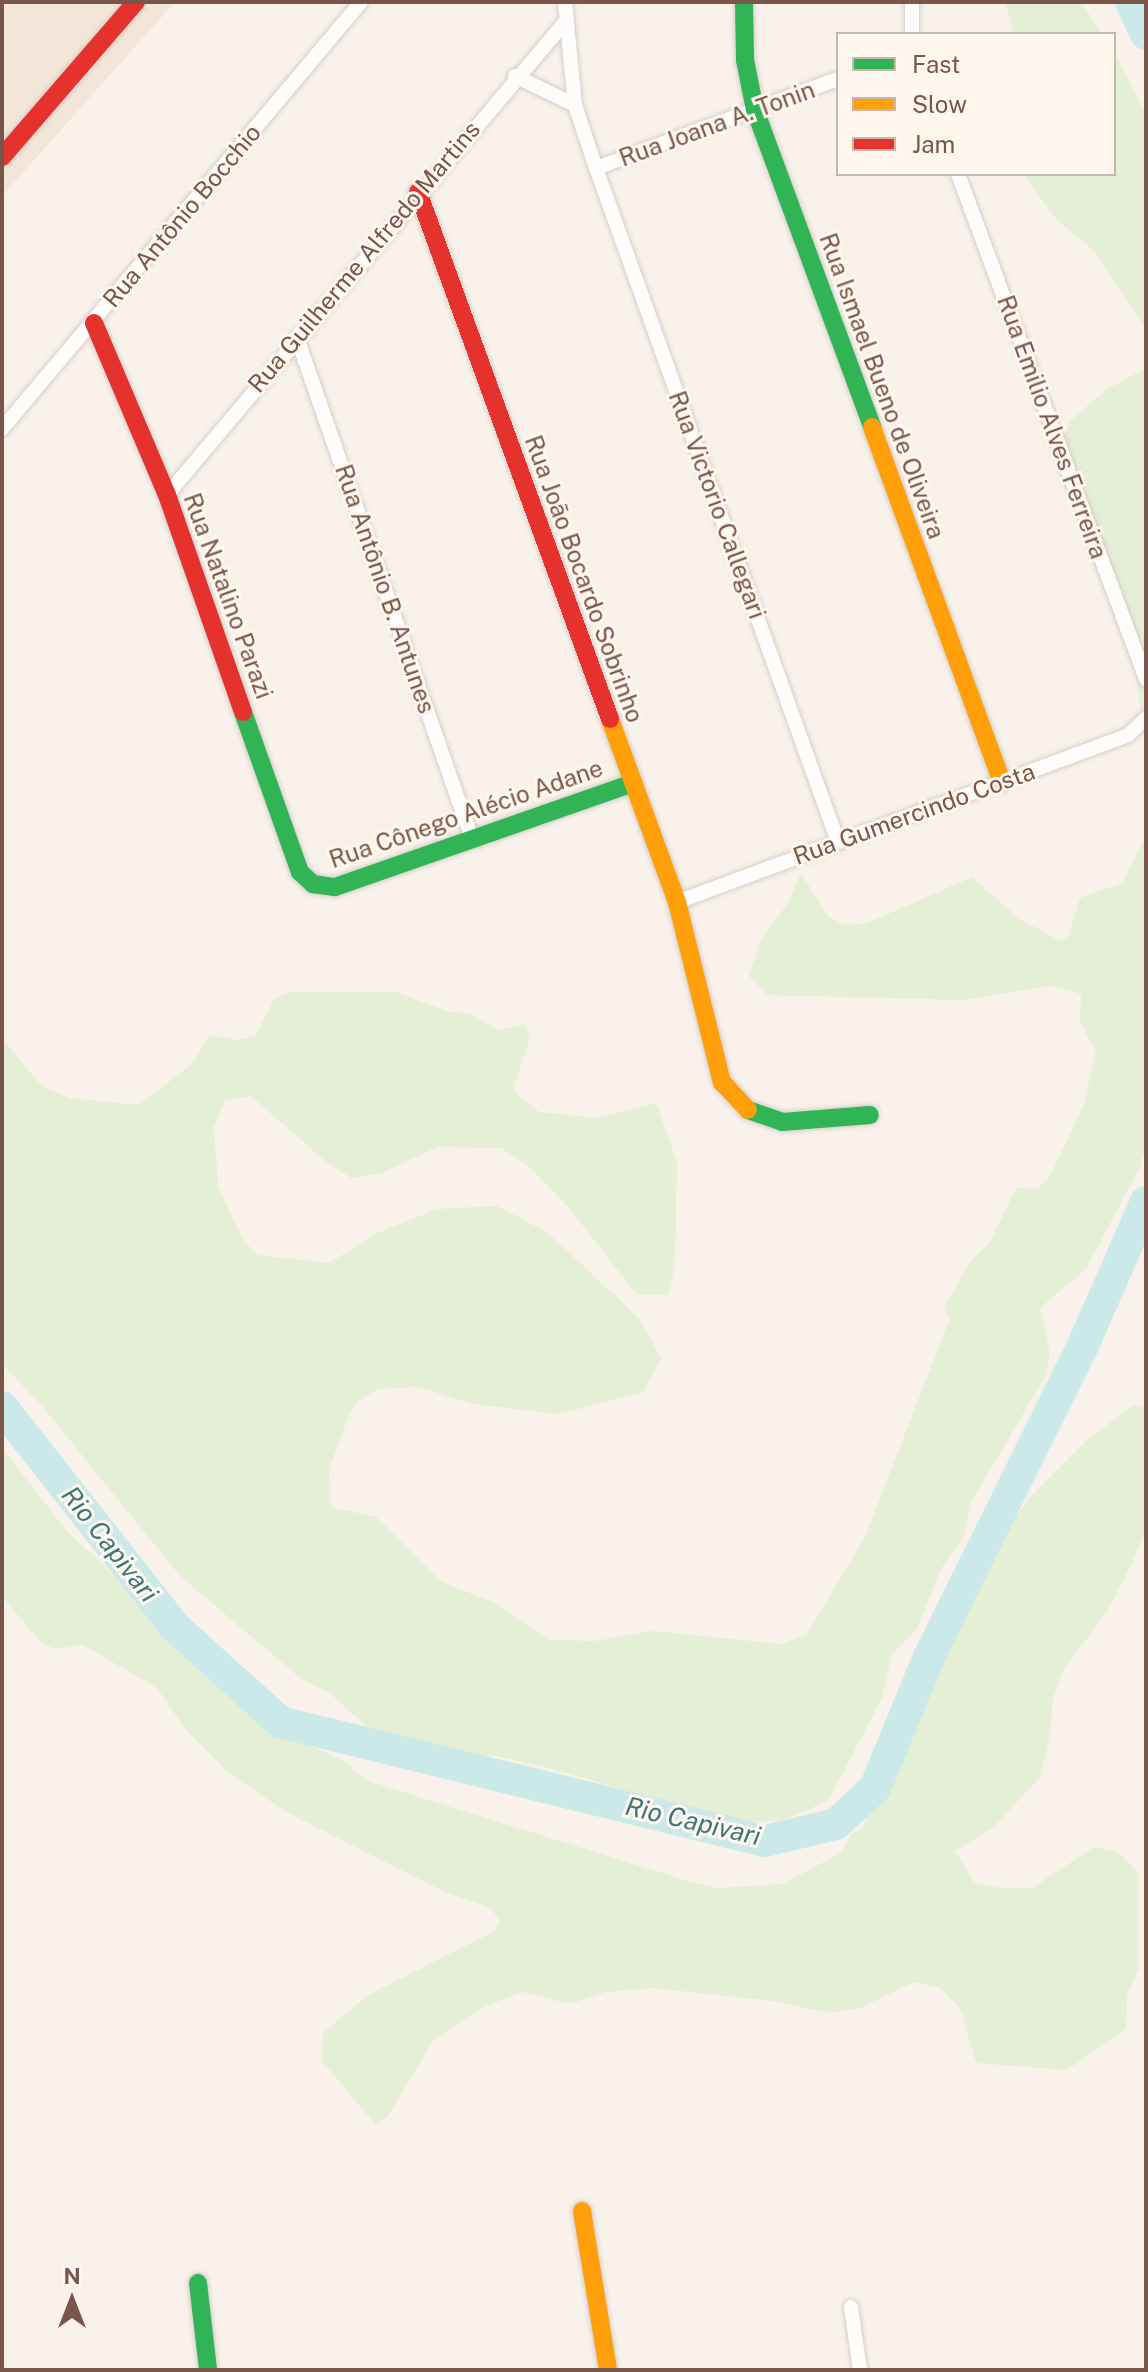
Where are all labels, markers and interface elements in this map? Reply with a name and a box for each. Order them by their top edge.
legend [836,32,1116,176]
text: Fast [912,50,960,78]
street label: Rua Joana A. Tonin [615,75,819,173]
text: Slow [912,90,967,118]
street label: Rua Guilherme Alfredo Martins [242,115,486,399]
street label: Rua Antônio Bocchio [97,119,267,313]
text: Jam [912,130,955,158]
street label: Rua Ismael Bueno de Oliveira [813,229,951,543]
street label: Rua Emilio Alves Ferreira [991,291,1113,563]
street label: Rua Victorio Callegari [662,387,772,623]
street label: Rua João Bocardo Sobrinho [518,431,650,727]
street label: Rua Antônio B. Antunes [329,461,441,717]
street label: Rua Natalino Parazi [177,489,279,703]
street label: Rua Cônego Alécio Adane [325,754,607,874]
street label: Rua Gumercindo Costa [789,757,1039,871]
water label: Rio Capivari [55,1480,165,1608]
water label: Rio Capivari [622,1790,764,1852]
north arrow [32,2260,112,2340]
text: N [63,2263,81,2289]

